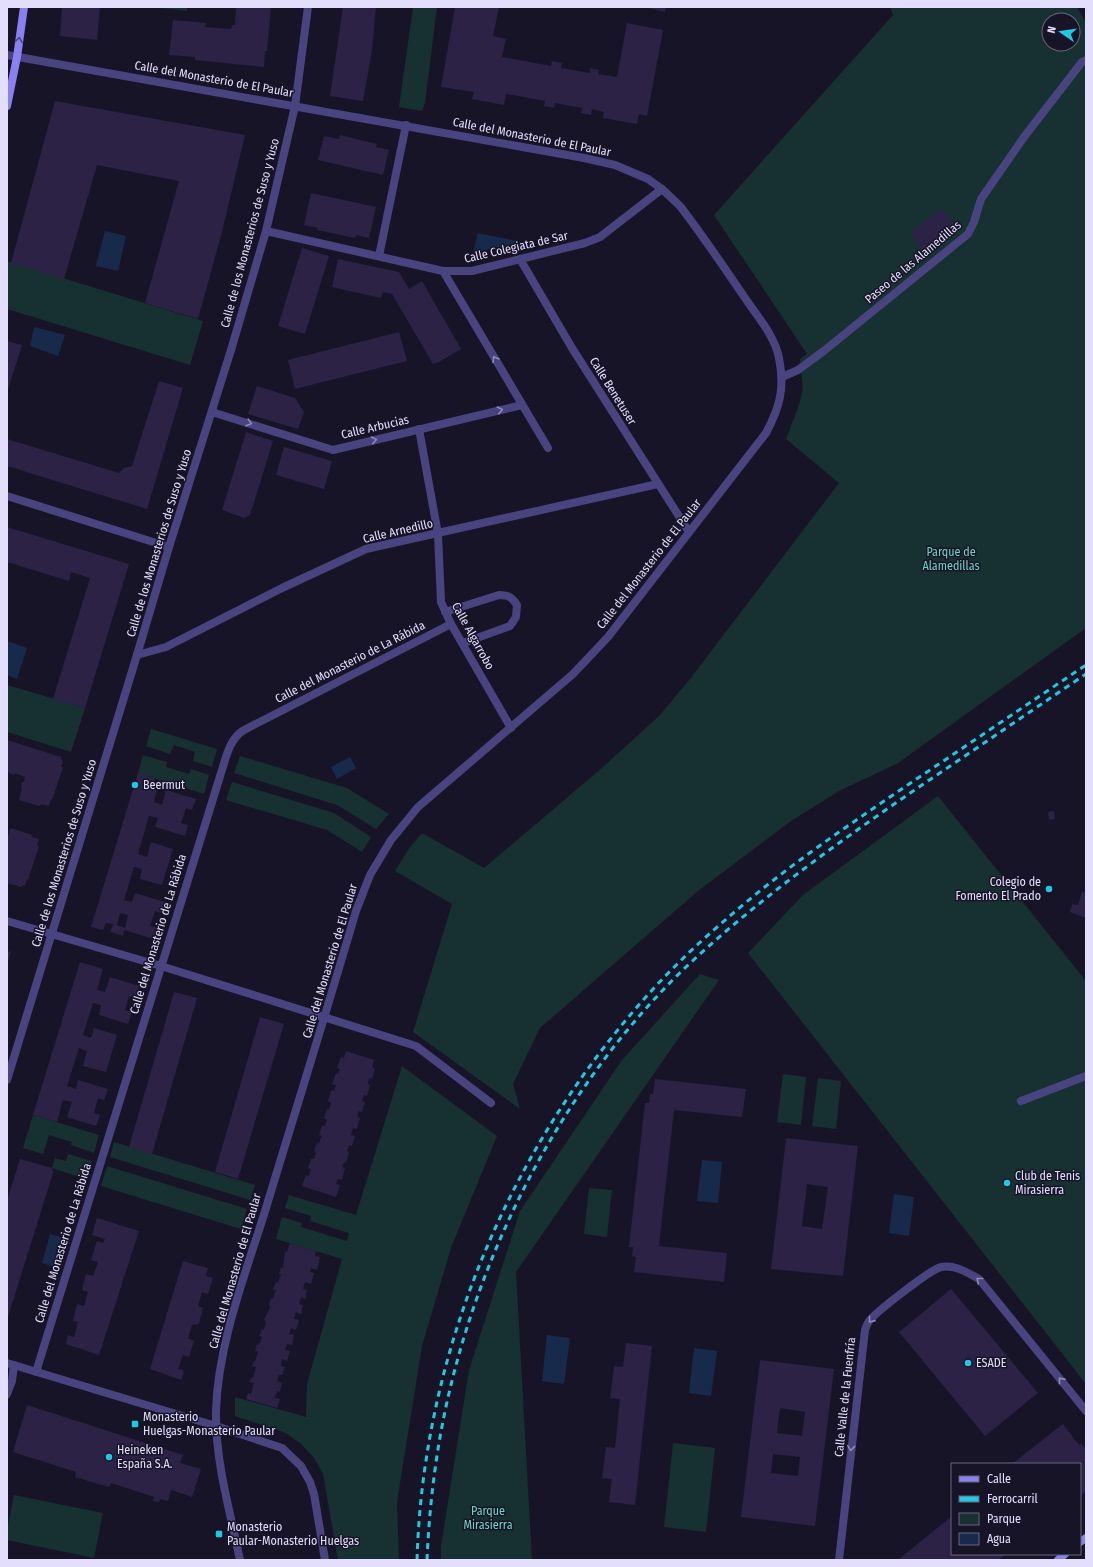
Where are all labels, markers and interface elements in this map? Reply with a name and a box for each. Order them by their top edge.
north arrow [1041,12,1081,52]
text: N [1045,25,1059,35]
one-way arrow [14,37,23,43]
street label: Calle del Monasterio de El Paular [134,58,295,100]
street label: Calle del Monasterio de El Paular [452,115,613,159]
street label: Calle de los Monasterios de Suso y Yuso [218,137,282,329]
street label: Paseo de las Alamedillas [862,218,964,306]
street label: Calle Colegiata de Sar [463,228,570,266]
street label: Calle Benetuser [587,355,640,428]
one-way arrow [493,356,500,363]
one-way arrow [496,406,503,415]
street label: Calle Arbucias [340,412,410,442]
one-way arrow [245,418,252,427]
one-way arrow [370,436,377,445]
street label: Calle de los Monasterios de Suso y Yuso [124,447,194,639]
street label: Calle del Monasterio de El Paular [594,496,705,632]
street label: Calle Arnedillo [362,516,434,546]
park label: Parque de Alamedillas [922,545,980,573]
street label: Calle Algarrobo [449,600,497,672]
street label: Calle del Monasterio de La Rábida [273,618,427,706]
street label: Calle de los Monasterios de Suso y Yuso [29,757,99,949]
place label: Beermut [143,778,185,792]
marker: Beermut [130,780,140,790]
street label: Calle del Monasterio de La Rábida [127,852,189,1016]
place label: Colegio de Fomento El Prado [955,875,1041,903]
street label: Calle del Monasterio de El Paular [300,881,360,1040]
marker: Colegio de Fomento El Prado [1044,884,1054,894]
street label: Calle del Monasterio de La Rábida [32,1161,94,1325]
place label: Club de Tenis Mirasierra [1015,1169,1080,1197]
marker: Club de Tenis Mirasierra [1002,1178,1012,1188]
street label: Calle del Monasterio de El Paular [206,1191,264,1350]
one-way arrow [976,1278,984,1285]
one-way arrow [869,1316,876,1323]
street label: Calle Valle de la Fuenfría [832,1336,858,1458]
place label: ESADE [976,1356,1007,1370]
marker: ESADE [963,1358,973,1368]
one-way arrow [1059,1378,1066,1385]
place label: Monasterio Huelgas-Monasterio Paular [143,1410,276,1438]
marker: Monasterio Huelgas-Monasterio Paular [130,1419,140,1429]
place label: Heineken España S.A. [117,1443,173,1471]
one-way arrow [847,1445,856,1451]
marker: Heineken España S.A. [104,1452,114,1462]
legend [951,1463,1081,1555]
text: Calle [987,1472,1011,1486]
text: Ferrocarril [987,1492,1038,1506]
park label: Parque Mirasierra [463,1504,513,1532]
text: Parque [987,1512,1021,1526]
place label: Monasterio Paular-Monasterio Huelgas [227,1520,359,1548]
marker: Monasterio Paular-Monasterio Huelgas [214,1529,224,1539]
text: Agua [987,1532,1011,1546]

